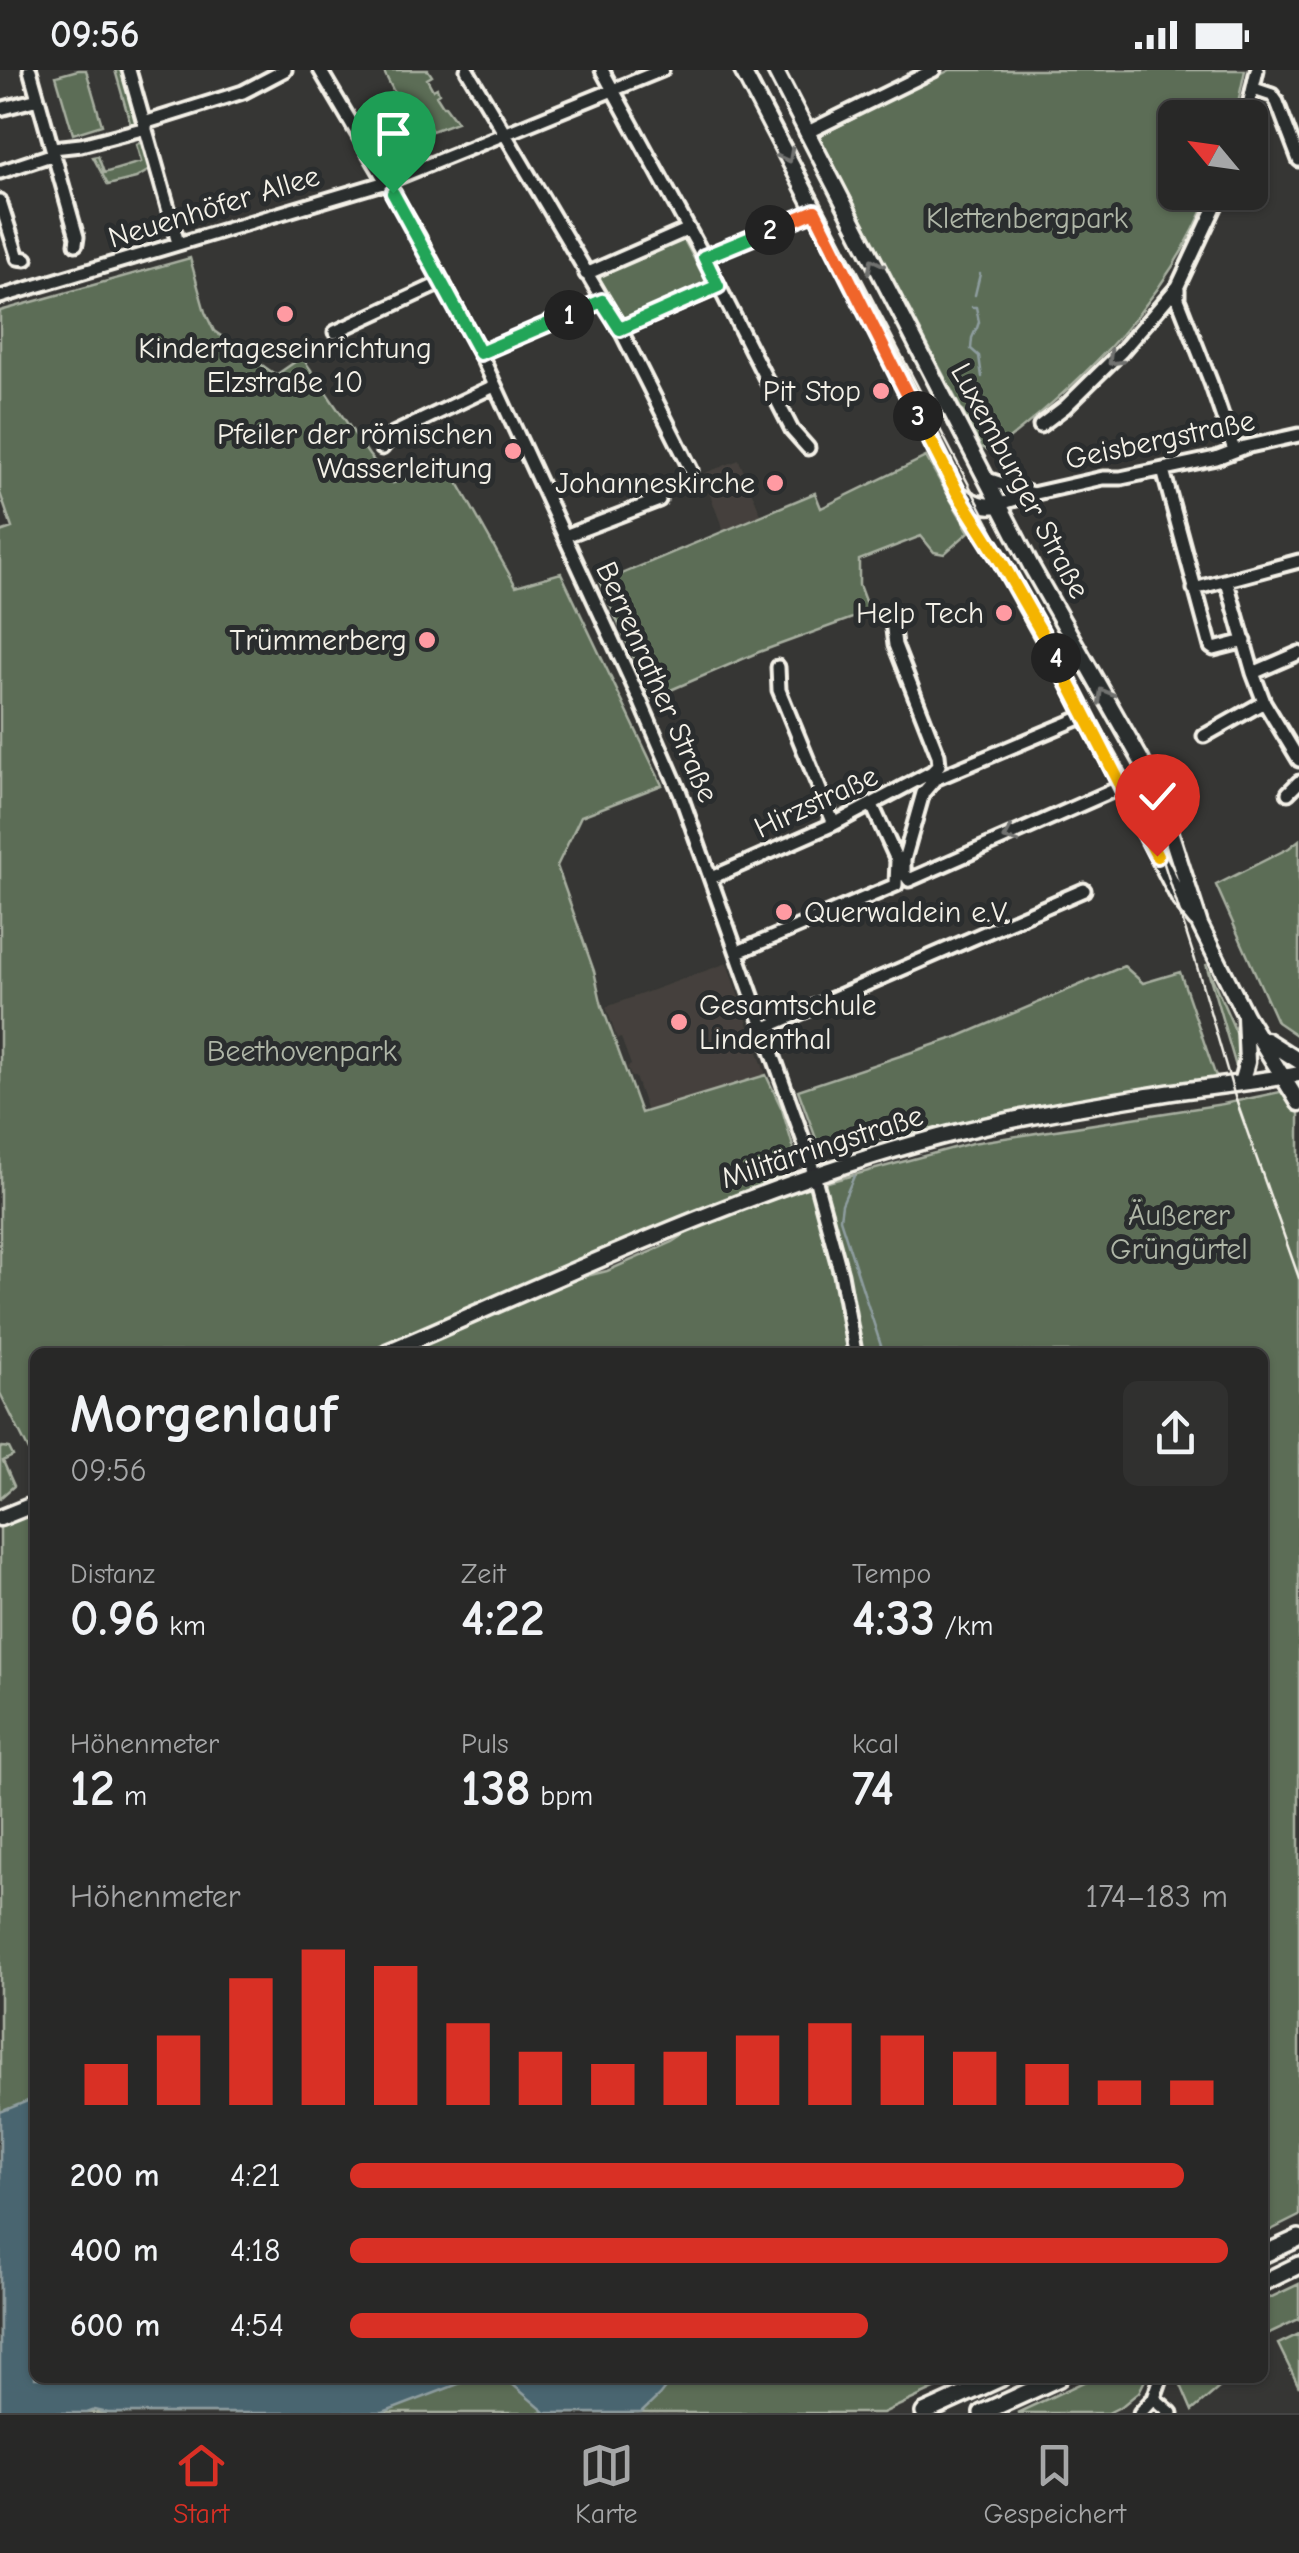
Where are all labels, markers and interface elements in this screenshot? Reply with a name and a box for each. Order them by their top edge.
text: 09:56 [50,13,140,57]
pin [351,91,436,194]
north arrow [1158,100,1268,210]
map controls [1158,100,1268,210]
icon: arrive [366,106,421,161]
one-way arrow [775,146,794,164]
street label: Neuenhöfer Allee [104,158,324,256]
park label: Klettenbergpark [926,201,1129,236]
pin: 2 [745,205,795,255]
text: 2 [763,214,777,246]
one-way arrow [867,258,886,276]
pin: 1 [544,290,594,340]
text: 1 [563,299,575,331]
marker: Kindertageseinrichtung Elzstraße 10 [274,303,296,325]
place label: Kindertageseinrichtung Elzstraße 10 [138,331,432,400]
one-way arrow [1108,347,1126,365]
street label: Luxemburger Straße [943,357,1097,605]
place label: Pit Stop [763,374,861,409]
marker: Pit Stop [870,380,892,402]
pin: 3 [893,391,943,441]
text: 3 [911,400,925,432]
street label: Geisbergstraße [1062,403,1258,477]
place label: Pfeiler der römischen Wasserleitung [217,417,493,486]
marker: Pfeiler der römischen Wasserleitung [502,440,524,462]
place label: Johanneskirche [555,466,755,501]
marker: Johanneskirche [764,472,786,494]
street label: Berrenrather Straße [588,556,726,808]
place label: Help Tech [856,596,984,631]
marker: Help Tech [993,602,1015,624]
place label: Trümmerberg [230,623,407,658]
marker: Trümmerberg [416,629,438,651]
pin: 4 [1031,633,1081,683]
text: 4 [1049,642,1063,674]
one-way arrow [1096,688,1116,706]
pin [1115,754,1200,857]
street label: Hirzstraße [749,758,883,846]
icon: check [1130,769,1185,824]
one-way arrow [1002,824,1020,844]
place label: Querwaldein e.V. [804,895,1009,930]
marker: Querwaldein e.V. [773,901,795,923]
place label: Gesamtschule Lindenthal [699,988,877,1057]
marker: Gesamtschule Lindenthal [668,1011,690,1033]
park label: Beethovenpark [207,1034,398,1069]
street label: Militärringstraße [717,1098,927,1196]
park label: Äußerer Grüngürtel [1110,1198,1248,1267]
button: share [1123,1381,1228,1486]
text: Morgenlauf [70,1382,337,1446]
text: 09:56 [70,1452,147,1489]
text: Distanz [70,1558,155,1590]
text: Zeit [461,1558,506,1590]
text: Tempo [852,1558,931,1590]
text: 0.96 [70,1590,160,1648]
text: 4:22 [461,1590,545,1648]
text: 4:33 [852,1590,935,1648]
text: km [160,1610,206,1642]
text: /km [935,1610,993,1642]
text: Höhenmeter [70,1728,219,1760]
text: Puls [461,1728,509,1760]
text: kcal [852,1728,899,1760]
text: 12 [70,1760,115,1818]
text: 138 [461,1760,531,1818]
text: 74 [852,1760,894,1818]
text: m [115,1780,147,1812]
text: bpm [531,1780,593,1812]
text: Höhenmeter [70,1878,240,1915]
text: 174–183 m [1086,1878,1228,1915]
text: 200 m [70,2157,159,2194]
text: 4:21 [230,2157,281,2194]
text: 400 m [70,2232,158,2269]
text: 4:18 [230,2232,280,2269]
text: 600 m [70,2307,160,2344]
text: 4:54 [230,2307,284,2344]
tab: Start [173,2438,229,2530]
tab: Karte [575,2438,638,2530]
tab: Gespeichert [983,2438,1126,2530]

